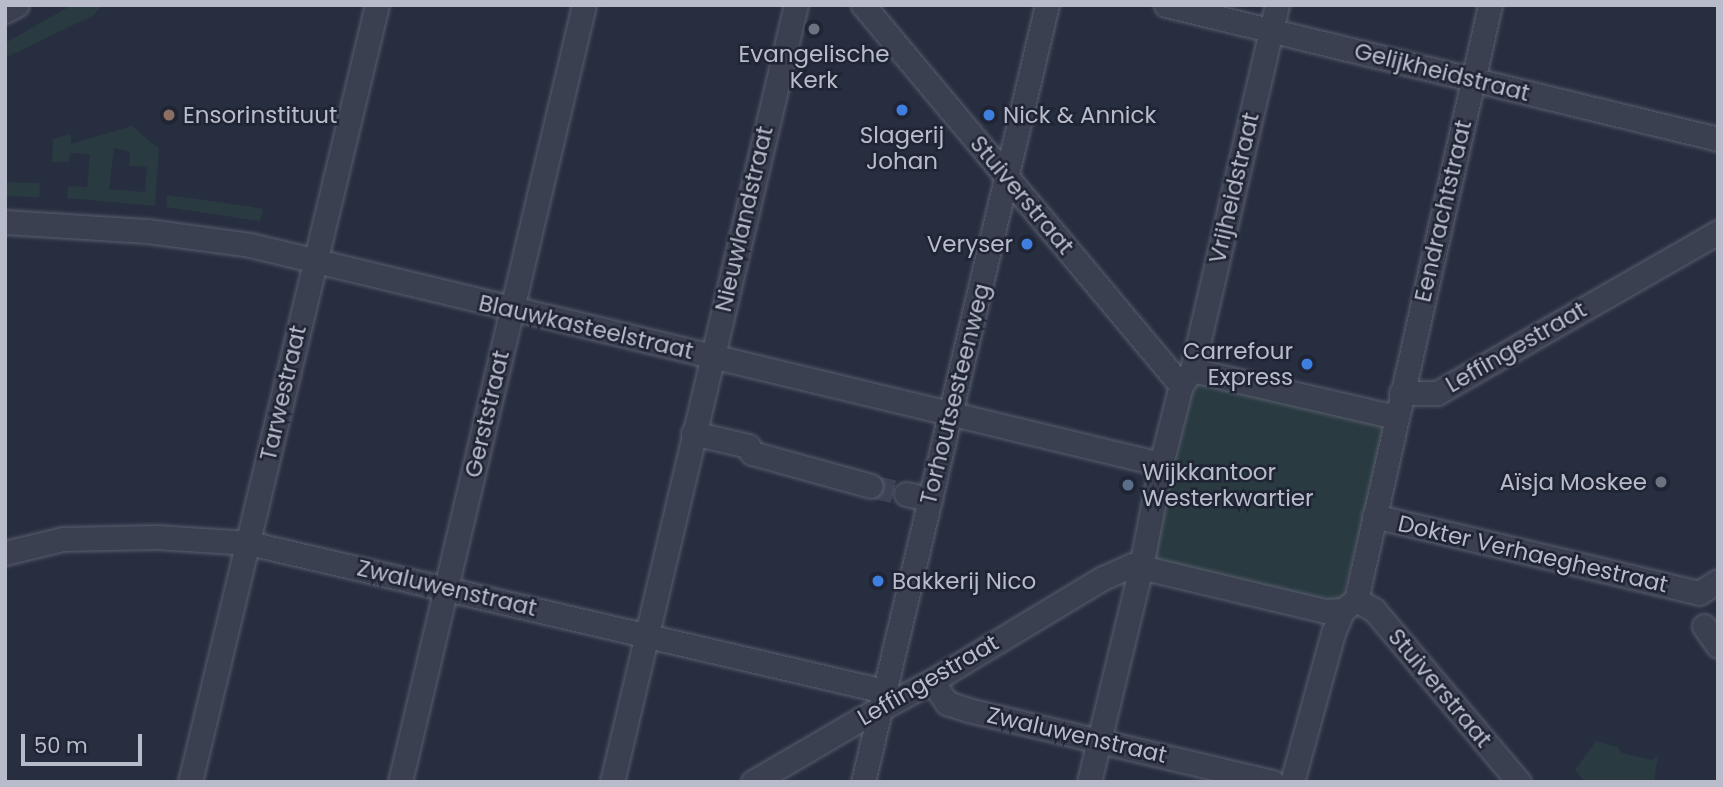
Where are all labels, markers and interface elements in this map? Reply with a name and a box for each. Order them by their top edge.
marker: Evangelische Kerk [806,21,822,37]
street label: Gelijkheidstraat [1352,37,1532,107]
place label: Evangelische Kerk [738,40,890,94]
place label: Ensorinstituut [183,101,337,129]
place label: Nick & Annick [1003,101,1156,129]
marker: Slagerij Johan [894,102,910,118]
marker: Ensorinstituut [161,107,177,123]
marker: Nick & Annick [981,107,997,123]
street label: Vrijheidstraat [1203,110,1265,266]
street label: Eendrachtstraat [1409,117,1477,305]
place label: Slagerij Johan [860,121,944,175]
street label: Nieuwlandstraat [709,124,779,314]
street label: Stuiverstraat [964,130,1080,260]
place label: Veryser [927,230,1013,258]
marker: Veryser [1019,236,1035,252]
street label: Torhoutsesteenweg [914,281,996,507]
street label: Blauwkasteelstraat [476,289,696,365]
street label: Leffingestraat [1441,296,1591,398]
street label: Tarwestraat [254,323,312,463]
place label: Carrefour Express [1183,337,1293,391]
street label: Gerststraat [459,348,515,480]
marker: Carrefour Express [1299,356,1315,372]
place label: Wijkkantoor Westerkwartier [1142,458,1314,512]
place label: Aïsja Moskee [1500,468,1647,496]
marker: Aïsja Moskee [1653,474,1669,490]
marker: Wijkkantoor Westerkwartier [1120,477,1136,493]
street label: Dokter Verhaeghestraat [1395,510,1671,598]
street label: Zwaluwenstraat [355,554,539,622]
place label: Bakkerij Nico [892,567,1036,595]
marker: Bakkerij Nico [870,573,886,589]
street label: Stuiverstraat [1382,623,1498,753]
street label: Leffingestraat [853,629,1003,731]
street label: Zwaluwenstraat [985,701,1169,769]
scale bar [24,720,145,764]
text: 50 m [34,731,88,760]

